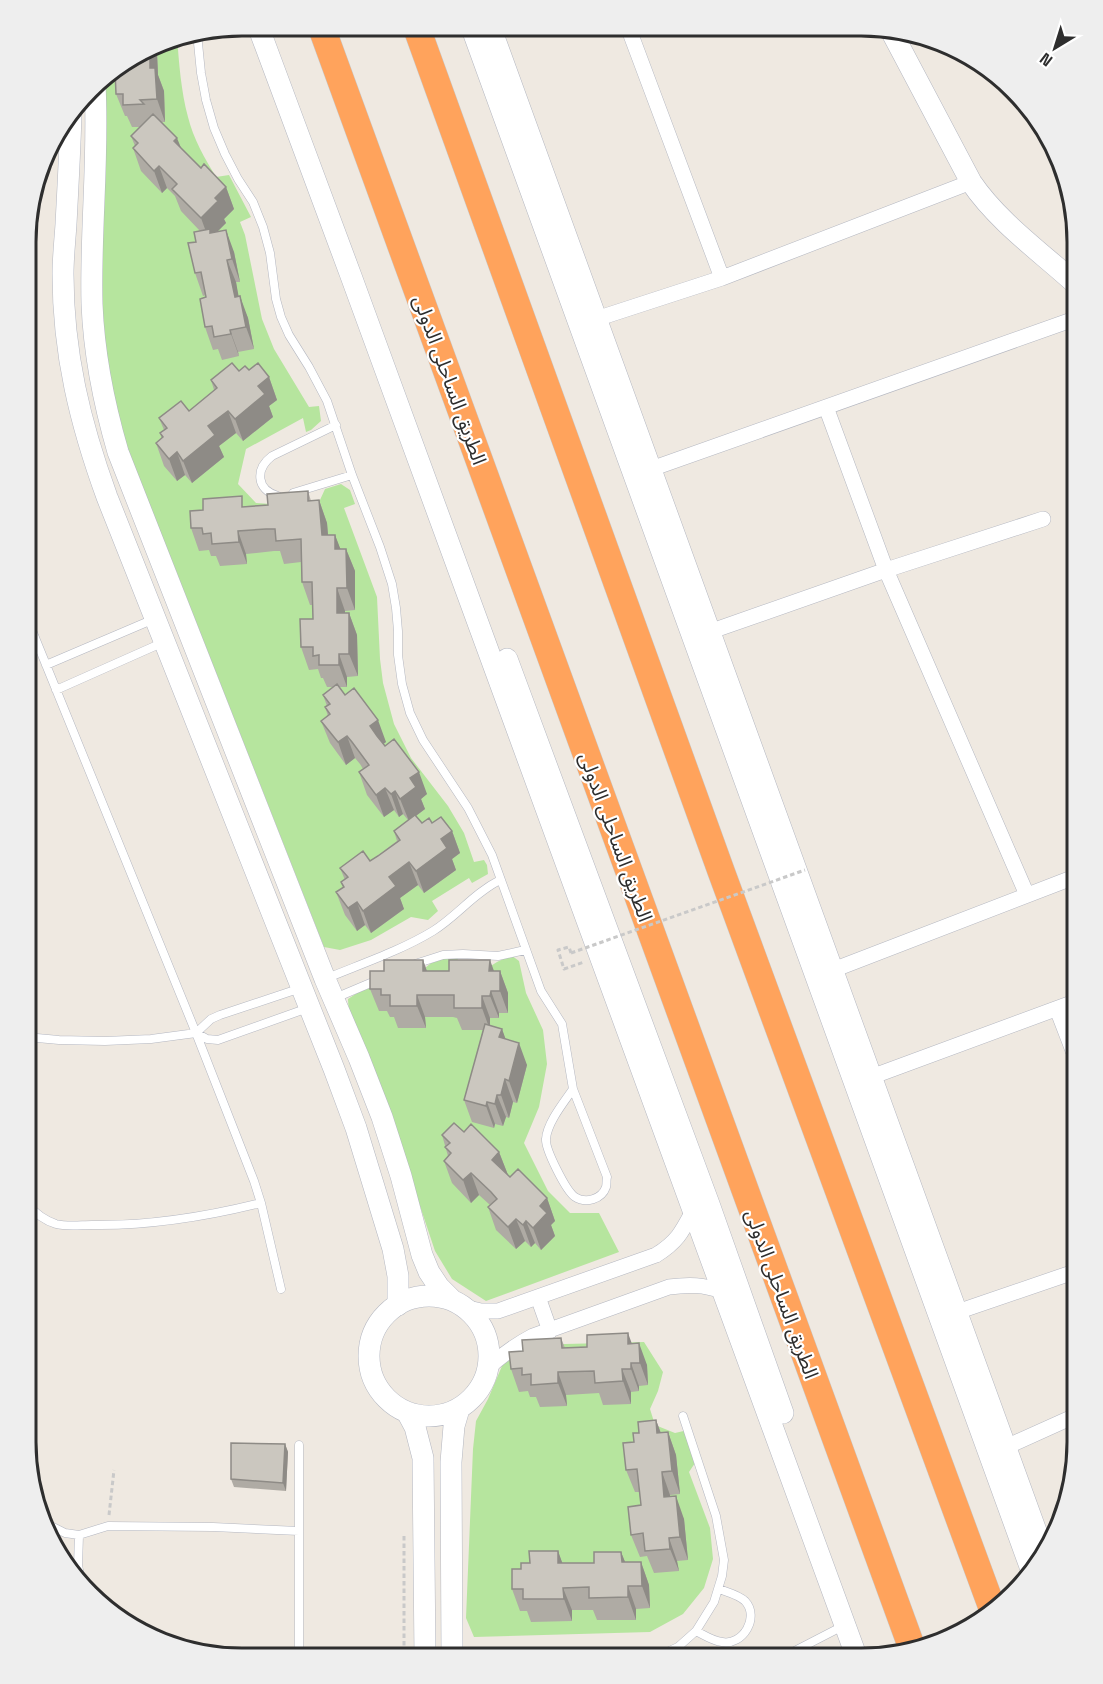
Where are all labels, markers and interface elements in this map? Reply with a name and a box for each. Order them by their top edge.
north arrow [1025,18,1085,78]
text: N [1035,48,1057,71]
street label: الطريق الساحلى الدولى [407,292,493,468]
street label: الطريق الساحلى الدولى [573,749,659,925]
street label: الطريق الساحلى الدولى [739,1206,825,1382]

